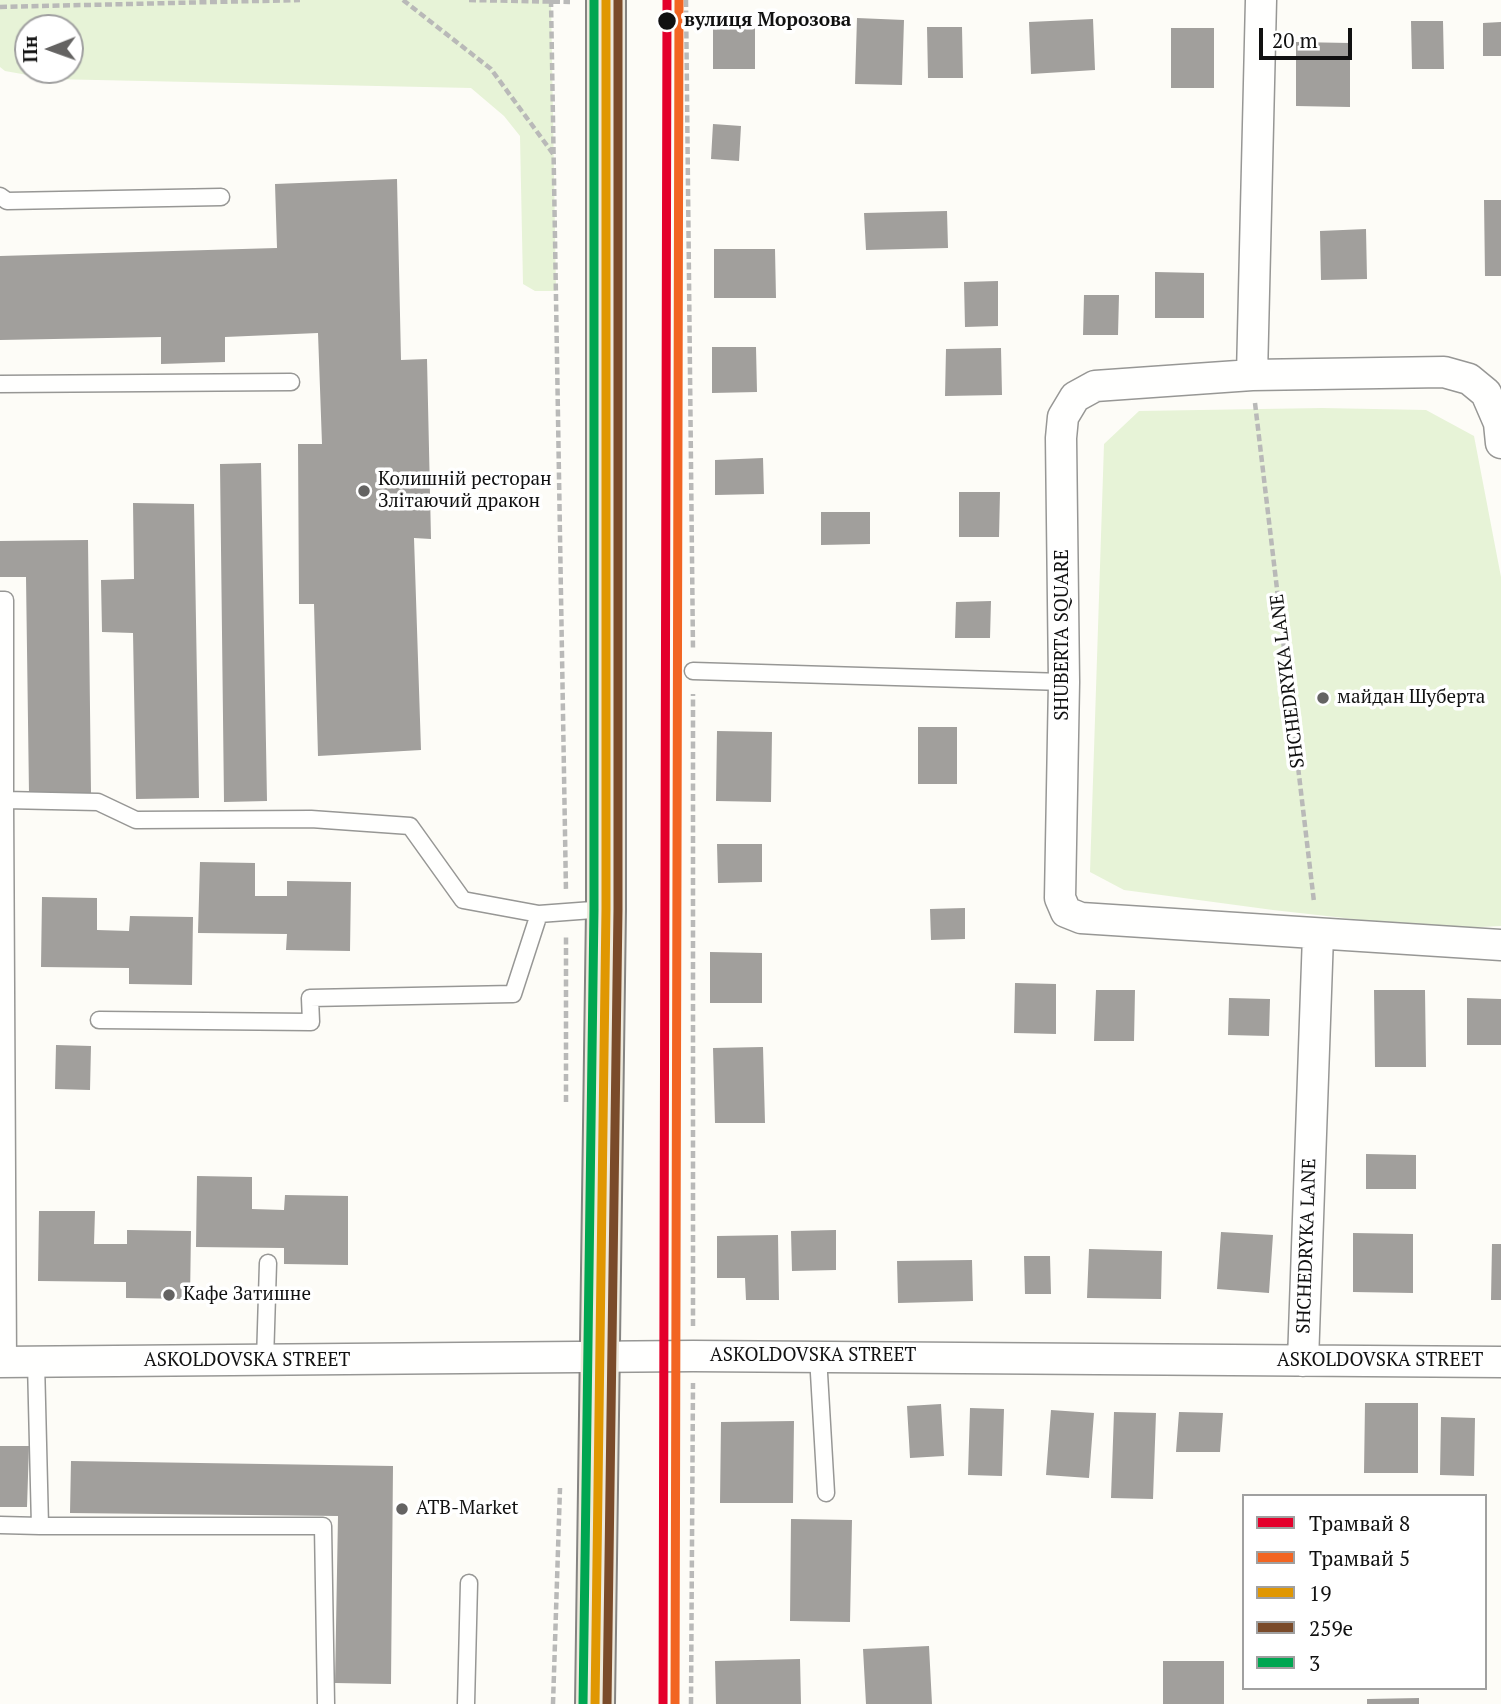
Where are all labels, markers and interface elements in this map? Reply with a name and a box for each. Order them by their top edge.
marker: вулиця Морозова [656,10,678,32]
place label: вулиця Морозова [684,10,851,32]
north arrow [14,14,84,84]
scale bar [1263,14,1356,58]
text: 20 m [1272,26,1318,54]
text: Пн [17,36,42,63]
place label: Колишній ресторан Злітаючий дракон [378,469,552,513]
marker: Колишній ресторан Злітаючий дракон [356,483,372,499]
street label: SHUBERTA SQUARE [1052,549,1074,721]
street label: SHCHEDRYKA LANE [1266,592,1310,770]
place label: майдан Шуберта [1337,687,1485,709]
marker: майдан Шуберта [1315,690,1331,706]
street label: SHCHEDRYKA LANE [1293,1158,1321,1334]
place label: Кафе Затишне [183,1284,311,1306]
marker: Кафе Затишне [161,1287,177,1303]
street label: ASKOLDOVSKA STREET [710,1345,916,1367]
street label: ASKOLDOVSKA STREET [144,1350,350,1372]
street label: ASKOLDOVSKA STREET [1277,1350,1483,1372]
legend [1242,1494,1487,1690]
place label: ATB-Market [416,1498,519,1520]
marker: ATB-Market [394,1501,410,1517]
text: Трамвай 8 [1309,1509,1410,1537]
text: Трамвай 5 [1309,1544,1410,1572]
text: 19 [1309,1579,1331,1607]
text: 259е [1309,1614,1353,1642]
text: 3 [1309,1649,1320,1677]

